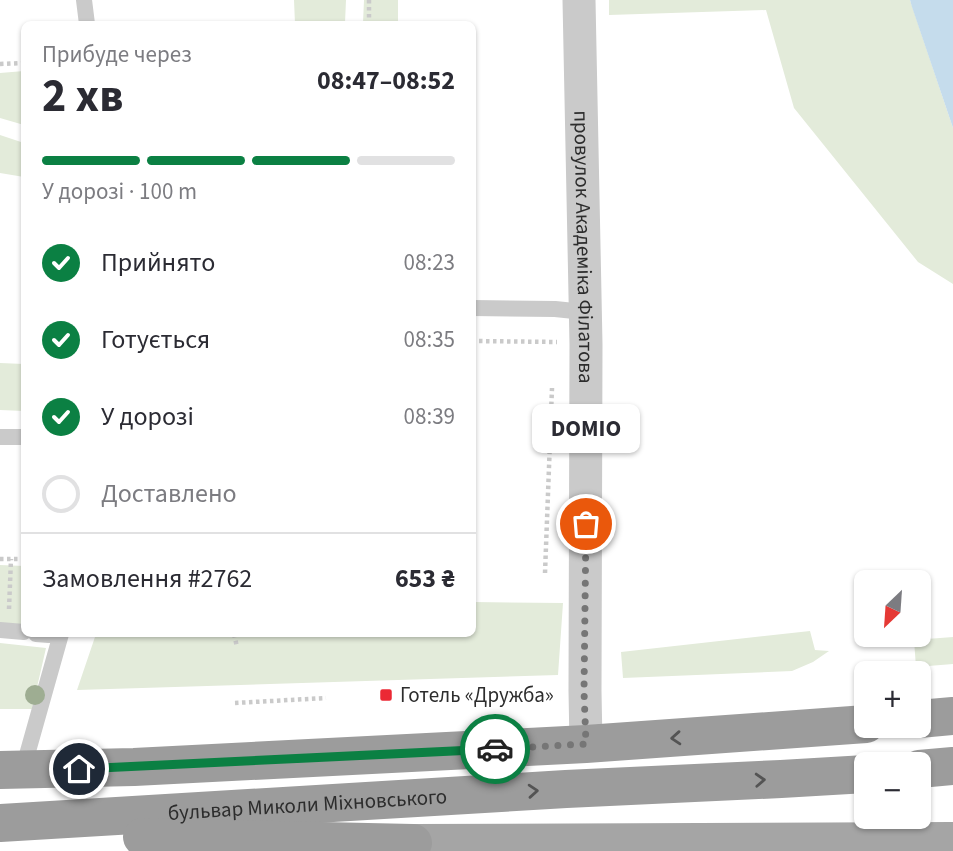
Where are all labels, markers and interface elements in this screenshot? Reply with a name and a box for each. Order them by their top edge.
text: Прибуде через [42,38,192,71]
text: 08:47–08:52 [317,62,455,99]
text: 2 хв [42,64,123,129]
street label: провулок Академіка Філатова [566,110,601,384]
text: У дорозі · 100 m [42,175,197,208]
icon: check [42,244,80,282]
text: Прийнято [101,244,215,281]
text: 08:23 [404,246,455,279]
icon: check [42,321,80,359]
text: Готується [101,321,210,358]
text: 08:35 [404,323,455,356]
icon: check [42,398,80,436]
text: У дорозі [101,398,194,435]
text: 08:39 [404,400,455,433]
callout: DOMIO [532,405,640,454]
text: DOMIO [551,412,621,445]
text: Доставлено [101,475,237,512]
pin [556,494,616,554]
icon: bag [567,505,605,543]
text: Замовлення #2762 [42,560,252,597]
text: 653 ₴ [395,560,455,597]
north arrow [854,570,931,648]
map controls [854,570,931,829]
button: + [854,661,931,738]
place label: Готель «Дружба» [400,680,554,710]
marker: Готель «Дружба» [378,687,394,703]
courier [460,714,530,784]
icon: car [476,730,514,768]
one-way arrow [670,730,681,745]
pin [49,739,109,799]
icon: home [60,750,98,788]
button: − [854,752,931,829]
one-way arrow [755,773,766,788]
street label: бульвар Миколи Міхновського [167,781,448,828]
one-way arrow [528,784,539,799]

